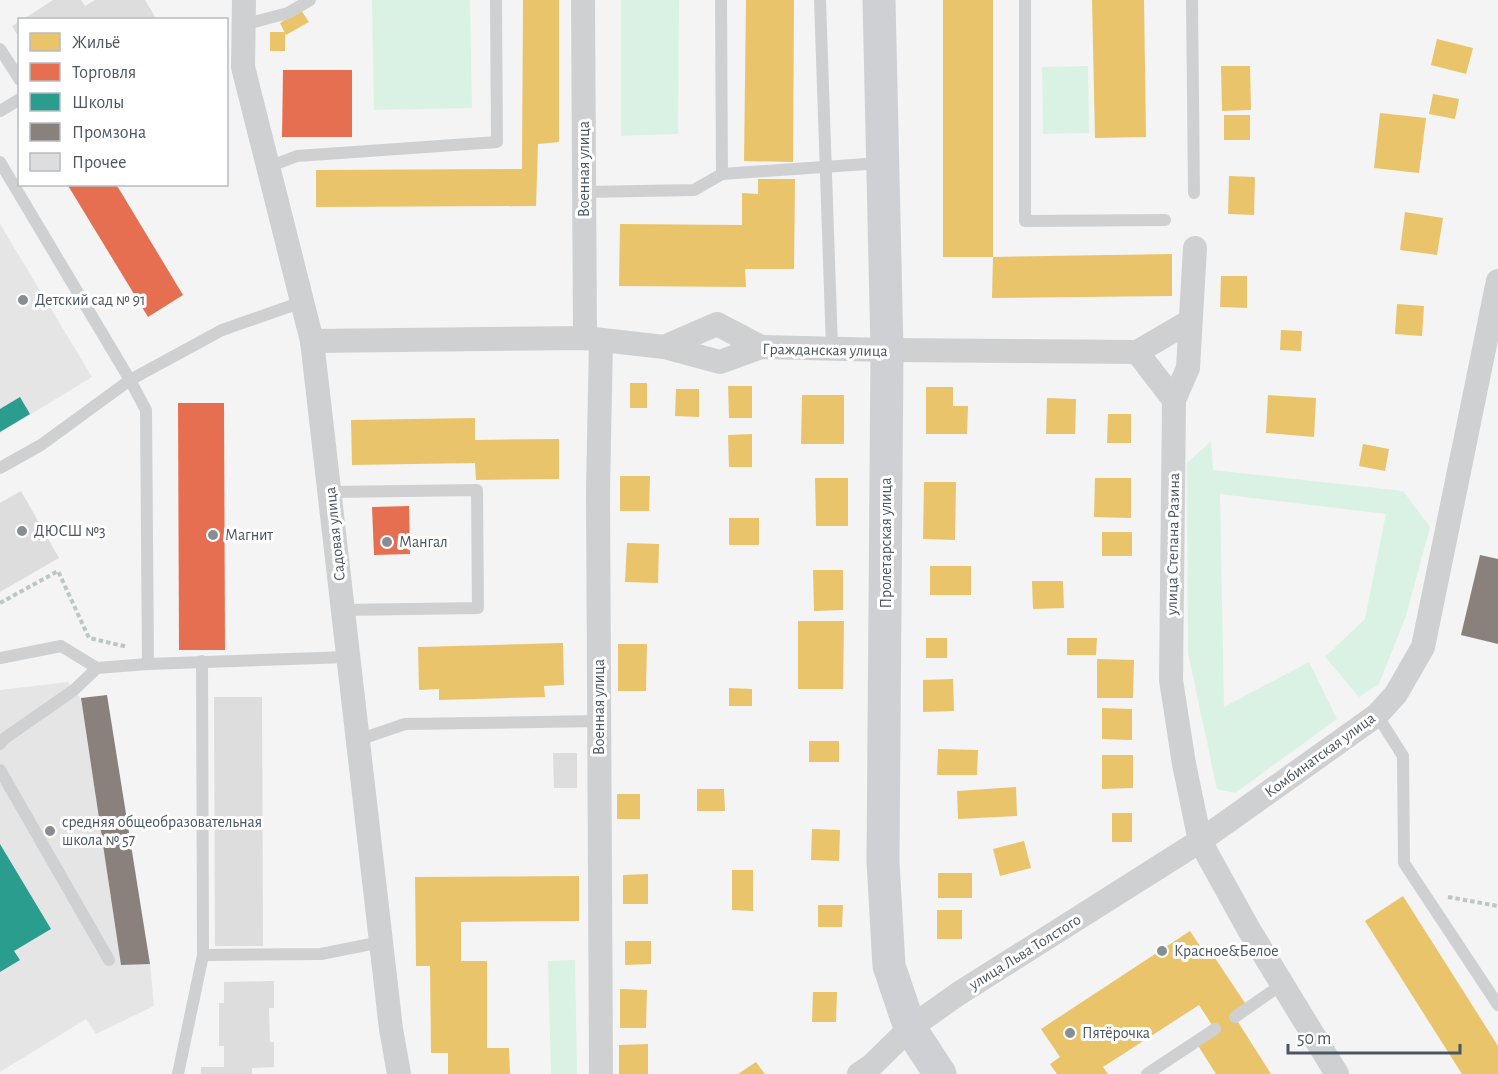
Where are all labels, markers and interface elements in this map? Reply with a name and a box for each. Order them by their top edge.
legend [18,18,228,186]
text: Жильё [72,34,120,52]
text: Торговля [72,64,136,82]
text: Школы [72,94,124,112]
street label: Военная улица [576,121,593,217]
text: Промзона [72,124,146,142]
text: Прочее [72,154,127,172]
place label: Детский сад № 91 [35,292,145,308]
marker: Детский сад № 91 [16,293,30,307]
street label: Гражданская улица [762,341,888,360]
street label: улица Степана Разина [1164,473,1183,616]
street label: Пролетарская улица [878,477,895,609]
street label: Садовая улица [322,486,349,582]
place label: ДЮСШ №3 [34,523,106,539]
marker: ДЮСШ №3 [15,524,29,538]
place label: Магнит [225,527,273,543]
marker: Магнит [206,528,220,542]
place label: Мангал [399,534,448,550]
marker: Мангал [380,535,394,549]
street label: Военная улица [591,659,608,755]
street label: Комбинатская улица [1262,710,1379,801]
place label: средняя общеобразовательная школа № 57 [62,814,262,848]
marker: средняя общеобразовательная школа № 57 [43,824,57,838]
street label: улица Льва Толстого [966,911,1084,994]
place label: Красное&Белое [1174,943,1279,959]
marker: Красное&Белое [1155,944,1169,958]
scale bar [1288,1017,1460,1055]
place label: Пятёрочка [1082,1025,1150,1041]
marker: Пятёрочка [1063,1026,1077,1040]
text: 50 m [1297,1030,1331,1048]

